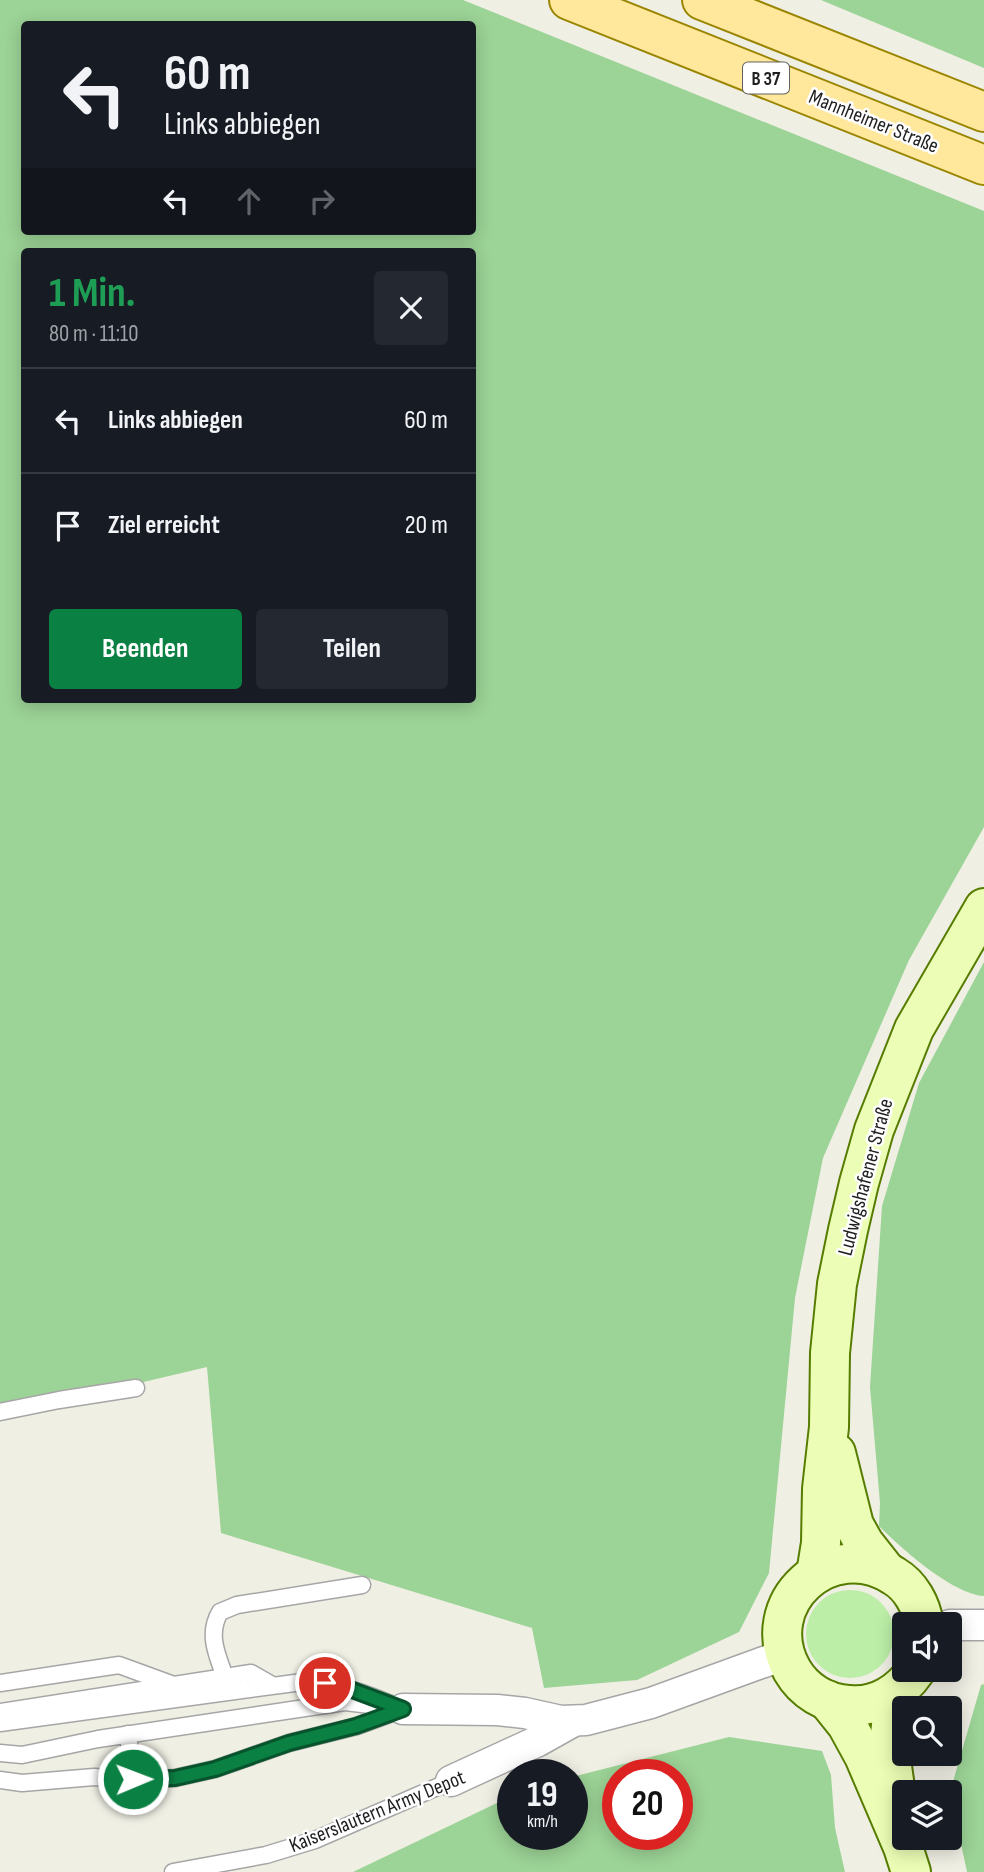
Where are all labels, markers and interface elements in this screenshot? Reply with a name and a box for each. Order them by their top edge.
text: 60 m [164,45,251,104]
icon: left [49,49,140,140]
road number: B 37 [743,62,789,94]
street label: Mannheimer Straße [805,84,942,159]
text: Links abbiegen [164,105,321,144]
icon: left [157,182,195,220]
icon: ahead [230,182,268,220]
icon: right [303,182,341,220]
text: 1 Min. [49,268,135,319]
button: close [374,271,448,345]
text: 80 m · 11:10 [49,320,138,348]
icon: left [49,402,87,440]
text: Links abbiegen [108,405,243,436]
text: 60 m [404,405,448,436]
icon: arrive [49,507,87,545]
text: Ziel erreicht [108,510,220,541]
text: 20 m [405,510,448,541]
button: Beenden [49,609,242,689]
button: Teilen [256,609,448,689]
street label: Ludwigshafener Straße [833,1096,898,1258]
map controls [892,1612,962,1850]
button: sound [892,1612,962,1682]
pin [295,1653,355,1713]
icon: arrive [306,1664,344,1702]
button: search [892,1696,962,1766]
position arrow [96,1742,170,1816]
speed limit sign: 20 [602,1759,693,1850]
street label: Kaiserslautern Army Depot [286,1765,469,1858]
text: 19 [527,1774,558,1817]
button: layers [892,1780,962,1850]
text: km/h [527,1811,558,1832]

